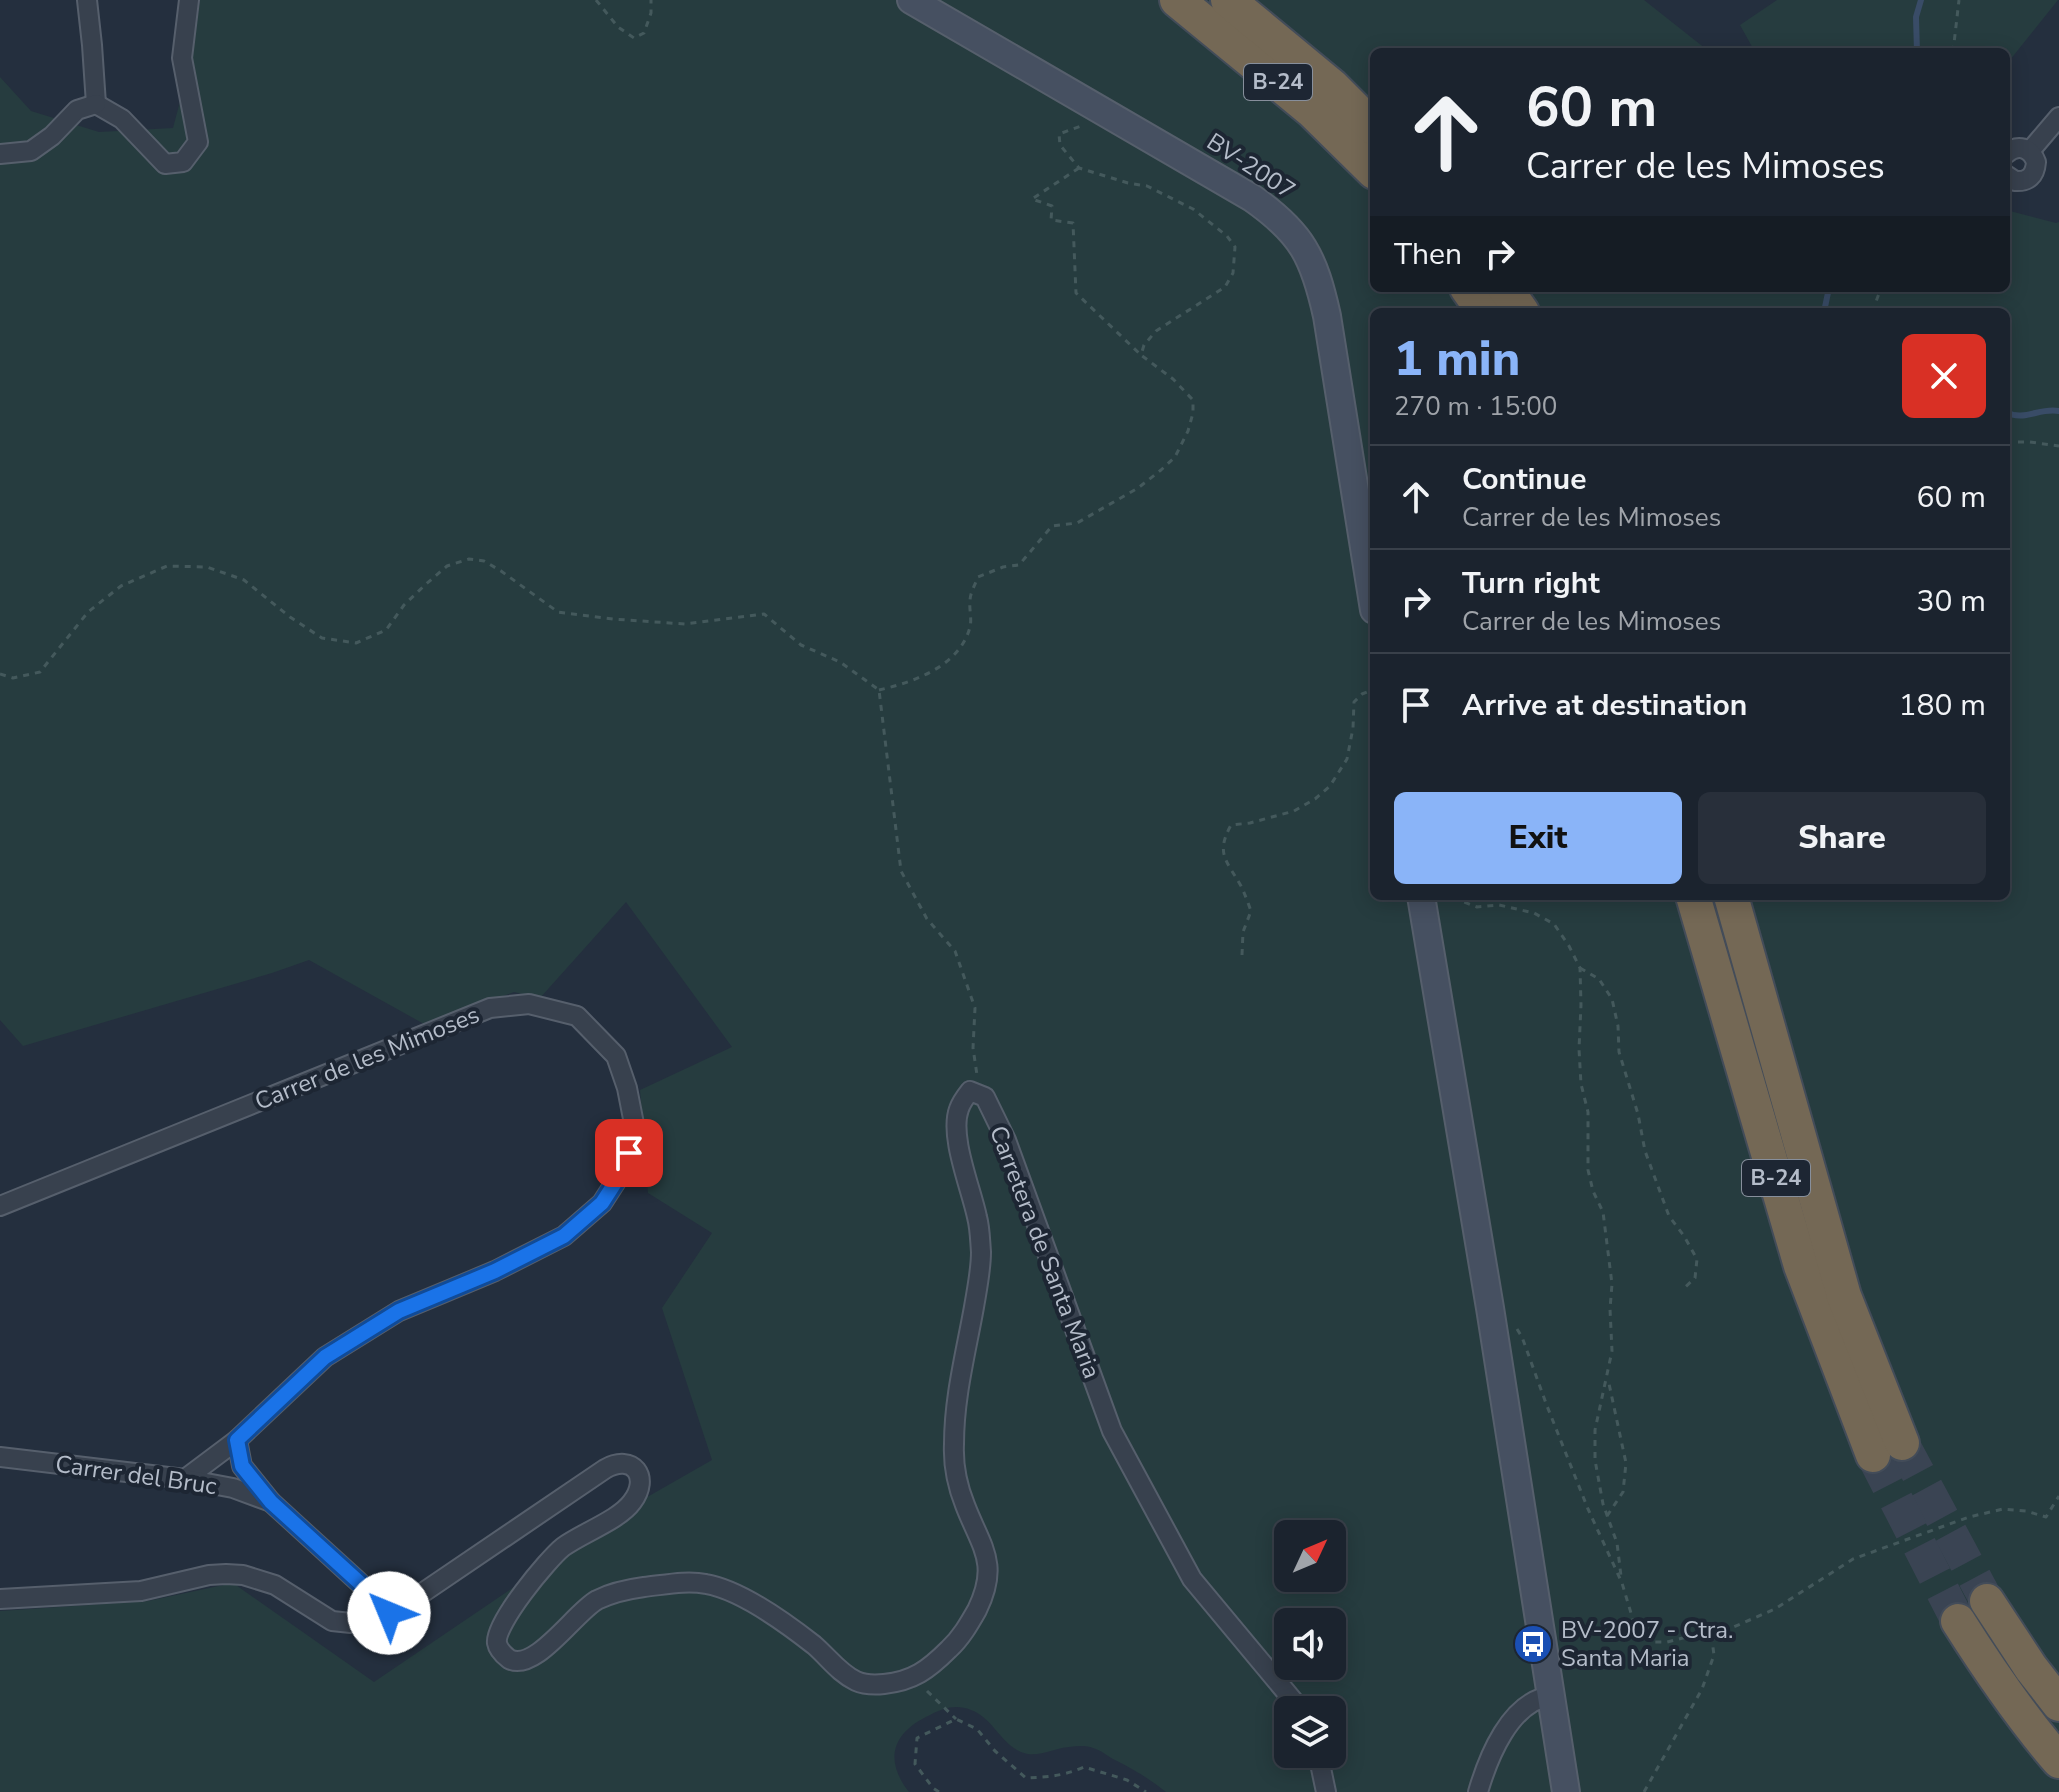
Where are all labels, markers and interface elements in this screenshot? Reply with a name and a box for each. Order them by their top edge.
road number: B-24 [1244,64,1312,100]
text: 60 m [1526,69,1657,146]
icon: ahead [1394,80,1498,184]
street label: BV-2007 [1201,126,1301,206]
text: Carrer de les Mimoses [1526,142,1885,191]
icon: right [1478,232,1522,276]
text: Then [1394,234,1462,275]
text: 1 min [1394,326,1520,392]
button: close [1902,334,1986,418]
text: 270 m · 15:00 [1394,389,1557,424]
text: Continue [1462,459,1587,500]
icon: ahead [1394,475,1438,519]
text: 60 m [1917,477,1986,518]
text: Carrer de les Mimoses [1462,500,1721,535]
text: Turn right [1462,563,1600,604]
icon: right [1394,579,1438,623]
text: 30 m [1917,581,1986,622]
text: Carrer de les Mimoses [1462,604,1721,639]
icon: arrive [1394,683,1438,727]
text: Arrive at destination [1462,685,1747,726]
text: 180 m [1899,685,1986,726]
button: Exit [1394,792,1682,884]
button: Share [1698,792,1986,884]
street label: Carrer de les Mimoses [250,998,484,1118]
pin [595,1119,663,1187]
street label: Carretera de Santa Maria [982,1121,1108,1383]
icon: arrive [607,1131,651,1175]
road number: B-24 [1742,1160,1810,1196]
street label: Carrer del Bruc [53,1448,219,1502]
north arrow [1274,1520,1346,1592]
map controls [1274,1520,1346,1768]
position arrow [347,1571,431,1655]
button: sound [1274,1608,1346,1680]
place label: BV-2007 - Ctra. Santa Maria [1561,1614,1734,1674]
bus stop icon: BV-2007 - Ctra. Santa Maria [1512,1623,1554,1665]
button: layers [1274,1696,1346,1768]

